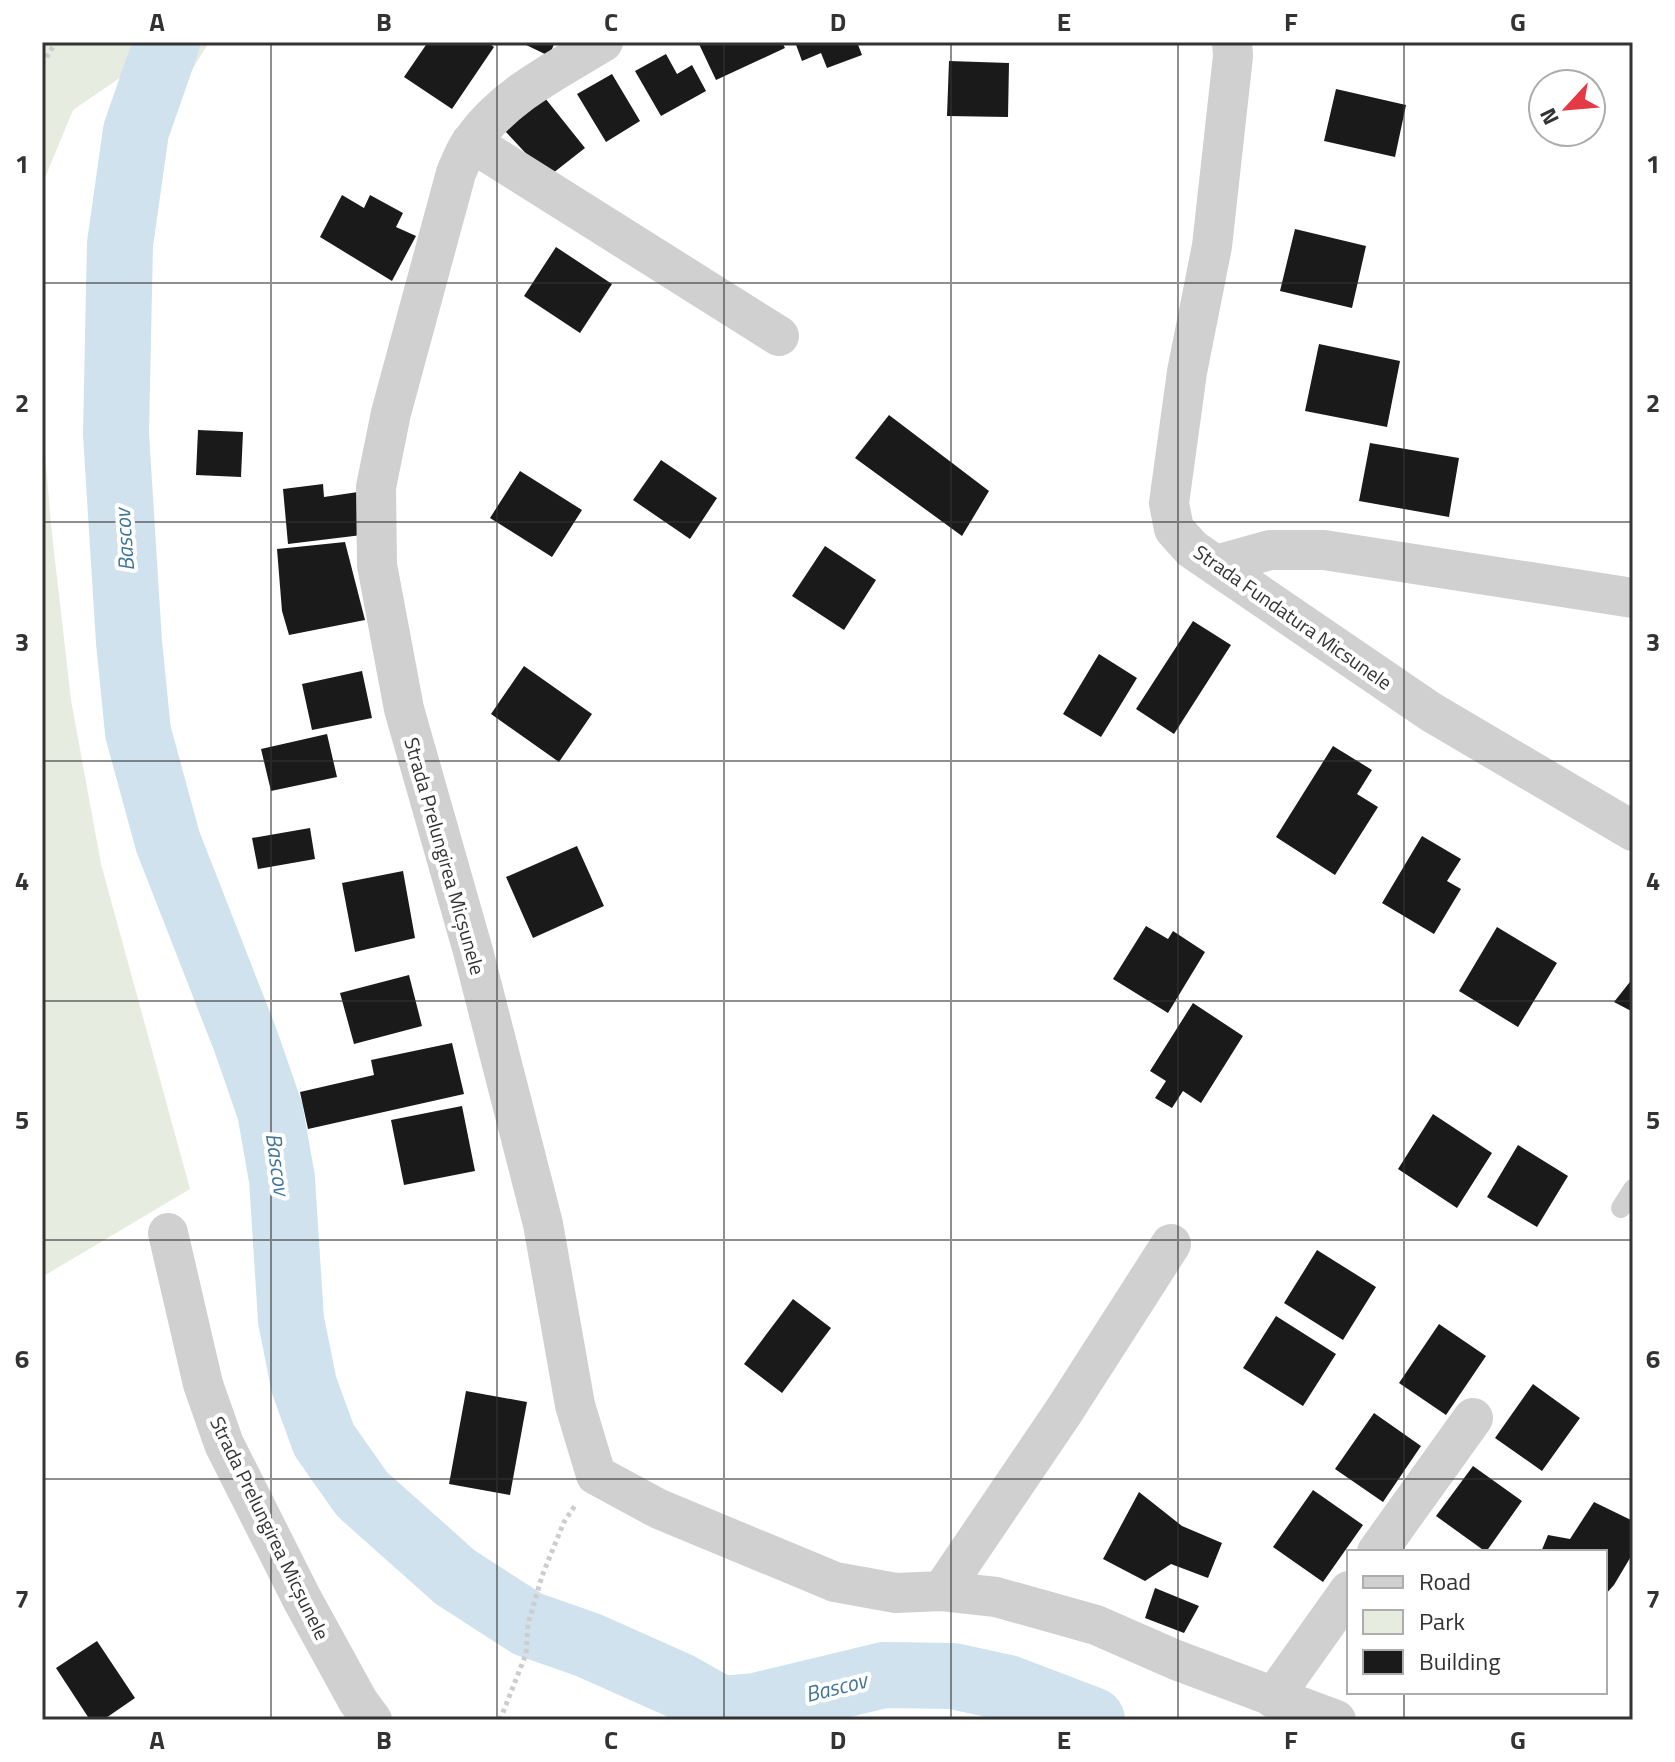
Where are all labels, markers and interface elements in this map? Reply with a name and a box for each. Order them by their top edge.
text: A [149,2,165,41]
text: B [376,2,392,41]
text: C [604,2,618,41]
text: D [830,2,846,41]
text: E [1057,2,1071,41]
text: F [1284,2,1298,41]
text: G [1510,2,1526,41]
north arrow [1527,68,1607,148]
text: N [1530,102,1568,131]
text: 1 [15,144,29,183]
text: 1 [1646,144,1660,183]
text: 2 [15,383,29,422]
text: 2 [1646,383,1660,422]
water label: Bascov [105,505,143,572]
street label: Strada Fundatura Micsunele [1187,537,1399,697]
text: 3 [15,622,29,661]
text: 3 [1646,622,1660,661]
street label: Strada Prelungirea Micșunele [396,734,494,978]
text: 4 [15,861,29,900]
text: 4 [1646,861,1660,900]
text: 5 [15,1100,29,1139]
text: 5 [1646,1100,1660,1139]
water label: Bascov [257,1131,300,1200]
text: 6 [15,1339,29,1378]
text: 6 [1646,1339,1660,1378]
street label: Strada Prelungirea Micșunele [202,1411,338,1645]
legend [1347,1550,1607,1694]
text: Road [1419,1563,1471,1599]
text: 7 [15,1579,29,1618]
text: 7 [1646,1579,1660,1618]
text: Park [1419,1603,1465,1639]
text: Building [1419,1643,1501,1679]
water label: Bascov [802,1662,873,1711]
text: A [149,1720,165,1759]
text: B [376,1720,392,1759]
text: C [604,1720,618,1759]
text: D [830,1720,846,1759]
text: E [1057,1720,1071,1759]
text: F [1284,1720,1298,1759]
text: G [1510,1720,1526,1759]

